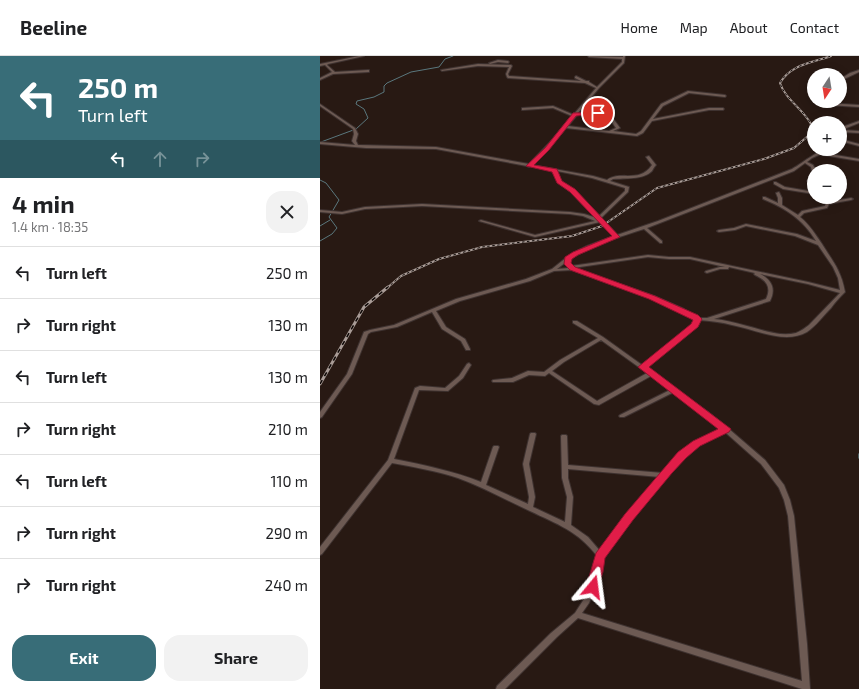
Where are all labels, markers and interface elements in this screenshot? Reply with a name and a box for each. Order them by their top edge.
text: Beeline [20,16,87,39]
text: Home [621,19,658,36]
text: Map [680,19,708,36]
text: About [730,19,768,36]
text: Contact [790,19,839,36]
north arrow [807,68,847,108]
map controls [807,68,847,204]
text: 250 m [78,70,158,104]
icon: left [12,72,64,124]
pin [581,96,615,130]
icon: arrive [587,102,609,124]
text: Turn left [78,104,148,126]
button: + [807,116,847,156]
icon: left [107,148,129,170]
icon: ahead [149,148,171,170]
icon: right [191,148,213,170]
button: − [807,164,847,204]
text: 4 min [12,189,75,218]
button: close [266,191,308,233]
text: 1.4 km · 18:35 [12,219,88,235]
icon: left [12,262,34,284]
text: Turn left [46,264,107,282]
text: 250 m [266,264,308,282]
icon: right [12,314,34,336]
text: Turn right [46,316,116,334]
text: 130 m [268,316,308,334]
icon: left [12,366,34,388]
text: Turn left [46,368,107,386]
text: 130 m [268,368,308,386]
icon: right [12,418,34,440]
text: Turn right [46,420,116,438]
text: 210 m [268,420,308,438]
icon: left [12,470,34,492]
text: Turn left [46,472,107,490]
text: 110 m [271,472,308,490]
icon: right [12,522,34,544]
text: Turn right [46,524,116,542]
text: 290 m [265,524,308,542]
position arrow [572,566,614,608]
icon: right [12,574,34,596]
text: Turn right [46,576,116,594]
text: 240 m [265,576,308,594]
button: Exit [12,635,156,681]
button: Share [164,635,308,681]

